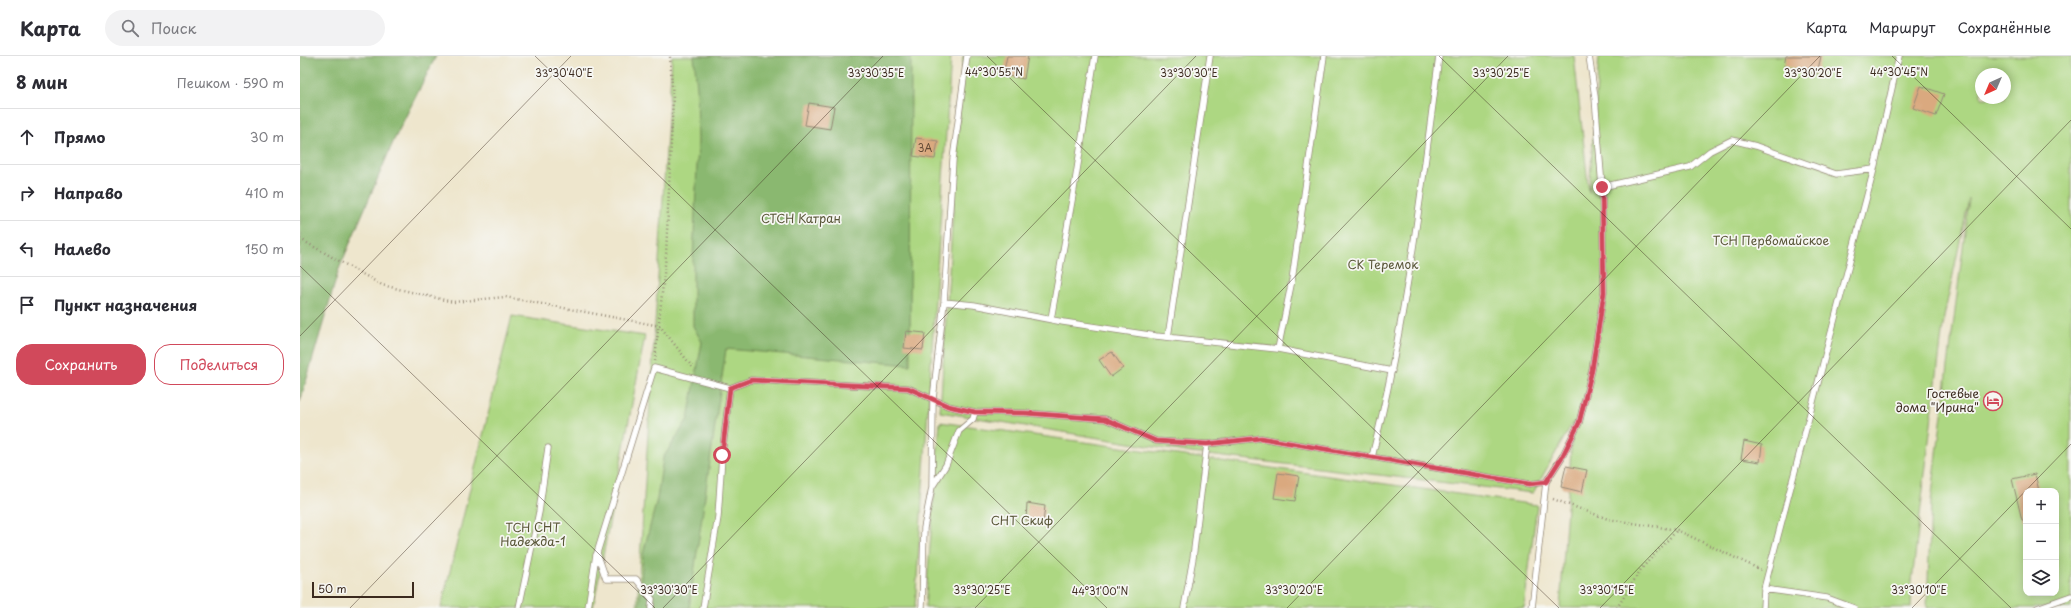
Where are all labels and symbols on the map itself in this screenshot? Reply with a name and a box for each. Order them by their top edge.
text: 44°30'55"N [965,64,1023,79]
text: 44°30'45"N [1870,64,1928,79]
text: 33°30'40"E [535,65,593,80]
text: 33°30'35"E [848,65,904,80]
text: 33°30'30"E [1160,65,1218,80]
text: 33°30'25"E [1472,65,1530,80]
text: 33°30'20"E [1784,65,1842,80]
north arrow [1975,68,2011,104]
house number: 3А [918,140,932,155]
route end [1593,178,1611,196]
park label: СТСН Катран [761,209,841,227]
park label: ТСН Первомайское [1713,231,1829,249]
park label: СК Теремок [1348,255,1419,273]
place label: Гостевые дома "Ирина" [1896,384,1979,416]
hotel icon: Гостевые дома "Ирина" [1982,390,2004,412]
route start [713,446,731,464]
park label: СНТ Скиф [991,511,1053,529]
park label: ТСН СНТ Надежда-1 [500,518,566,550]
scale bar [312,580,414,599]
text: 33°30'30"E [640,582,698,597]
text: 33°30'25"E [953,582,1011,597]
text: 33°30'20"E [1265,582,1323,597]
text: 33°30'15"E [1580,582,1634,597]
text: 33°30'10"E [1891,582,1947,597]
text: 44°31'00"N [1072,583,1128,598]

